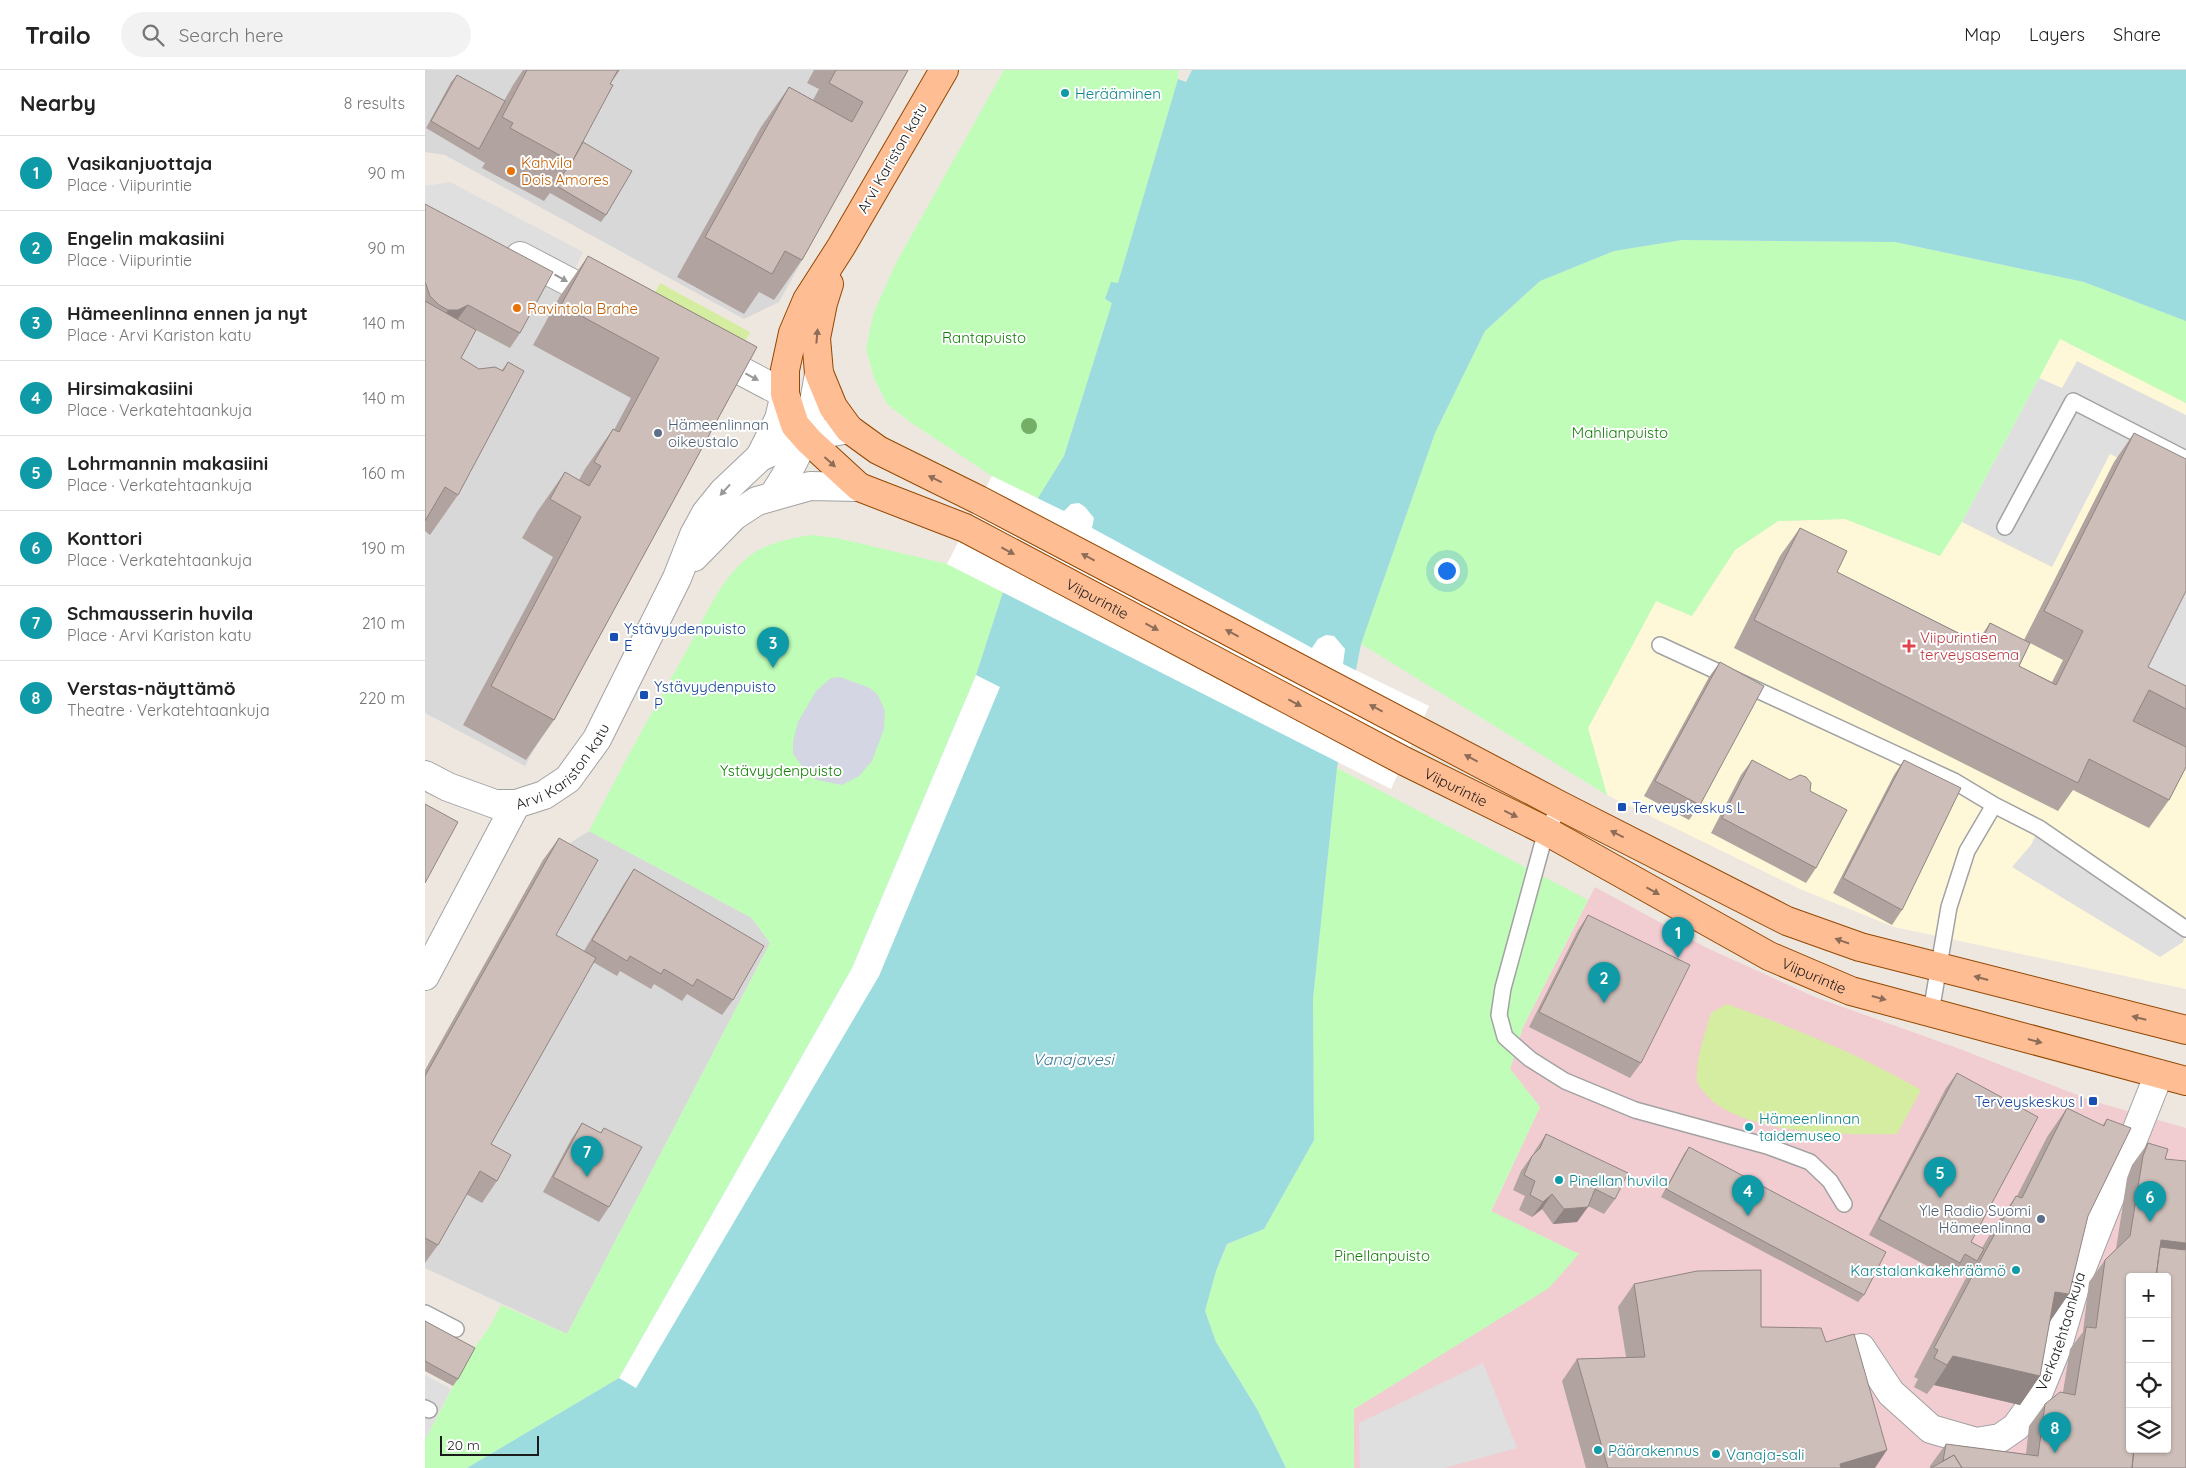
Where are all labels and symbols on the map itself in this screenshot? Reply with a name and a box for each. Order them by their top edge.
place label: Herääminen [1075,84,1161,103]
marker: Herääminen [1059,87,1071,99]
street label: Arvi Kariston katu [853,99,931,217]
place label: Kahvila Dois Amores [521,153,609,189]
marker: Kahvila Dois Amores [505,165,517,177]
one-way arrow [555,273,568,282]
place label: Ravintola Brahe [527,299,638,318]
marker: Ravintola Brahe [511,302,523,314]
one-way arrow [813,328,821,344]
park label: Rantapuisto [942,328,1026,347]
one-way arrow [745,373,759,381]
place label: Hämeenlinnan oikeustalo [668,415,769,451]
park label: Mahlianpuisto [1572,423,1668,442]
marker: Hämeenlinnan oikeustalo [652,427,664,439]
one-way arrow [824,456,836,468]
one-way arrow [928,475,943,483]
one-way arrow [719,484,731,496]
one-way arrow [1001,547,1015,555]
one-way arrow [1081,553,1095,561]
your location [1434,558,1460,584]
street label: Viipurintie [1063,574,1132,623]
place label: Ystävyydenpuisto E [624,619,746,655]
one-way arrow [1144,623,1159,631]
pin: 3 [757,627,789,668]
place label: Viipurintien terveysasema [1920,628,2019,664]
one-way arrow [1225,629,1239,637]
marker: Ystävyydenpuisto E [608,631,620,643]
marker: Viipurintien terveysasema [1902,639,1916,653]
place label: Ystävyydenpuisto P [654,677,776,713]
marker: Ystävyydenpuisto P [638,689,650,701]
one-way arrow [1288,699,1302,707]
one-way arrow [1369,704,1383,712]
street label: Arvi Kariston katu [513,720,613,813]
one-way arrow [1464,754,1479,762]
park label: Ystävyydenpuisto [720,761,842,780]
street label: Viipurintie [1421,763,1491,810]
place label: Terveyskeskus L [1632,798,1745,817]
marker: Terveyskeskus L [1616,801,1628,813]
one-way arrow [1504,810,1518,818]
one-way arrow [1609,830,1624,838]
one-way arrow [1647,887,1660,896]
pin: 1 [1662,917,1694,958]
one-way arrow [1835,936,1850,944]
street label: Viipurintie [1779,953,1849,997]
pin: 2 [1588,962,1620,1003]
one-way arrow [1974,974,1989,982]
one-way arrow [1871,994,1886,1002]
one-way arrow [2131,1014,2146,1022]
one-way arrow [2028,1037,2043,1045]
water label: Vanajavesi [1032,1049,1115,1069]
place label: Terveyskeskus I [1975,1092,2083,1111]
marker: Terveyskeskus I [2087,1095,2099,1107]
place label: Hämeenlinnan taidemuseo [1759,1109,1860,1145]
marker: Hämeenlinnan taidemuseo [1743,1121,1755,1133]
pin: 7 [571,1136,603,1177]
pin: 5 [1924,1157,1956,1198]
place label: Pinellan huvila [1569,1171,1668,1190]
marker: Pinellan huvila [1553,1174,1565,1186]
pin: 4 [1732,1175,1764,1216]
pin: 6 [2134,1181,2166,1222]
place label: Yle Radio Suomi Hämeenlinna [1919,1201,2031,1237]
marker: Yle Radio Suomi Hämeenlinna [2035,1213,2047,1225]
park label: Pinellanpuisto [1334,1246,1430,1265]
place label: Karstalankakehräämö [1850,1261,2006,1280]
marker: Karstalankakehräämö [2010,1264,2022,1276]
street label: Verkatehtaankuja [2031,1269,2089,1394]
pin: 8 [2039,1412,2071,1453]
scale bar [440,1433,539,1456]
place label: Päärakennus [1608,1441,1699,1460]
marker: Päärakennus [1592,1444,1604,1456]
place label: Vanaja-sali [1726,1445,1805,1464]
marker: Vanaja-sali [1710,1448,1722,1460]

